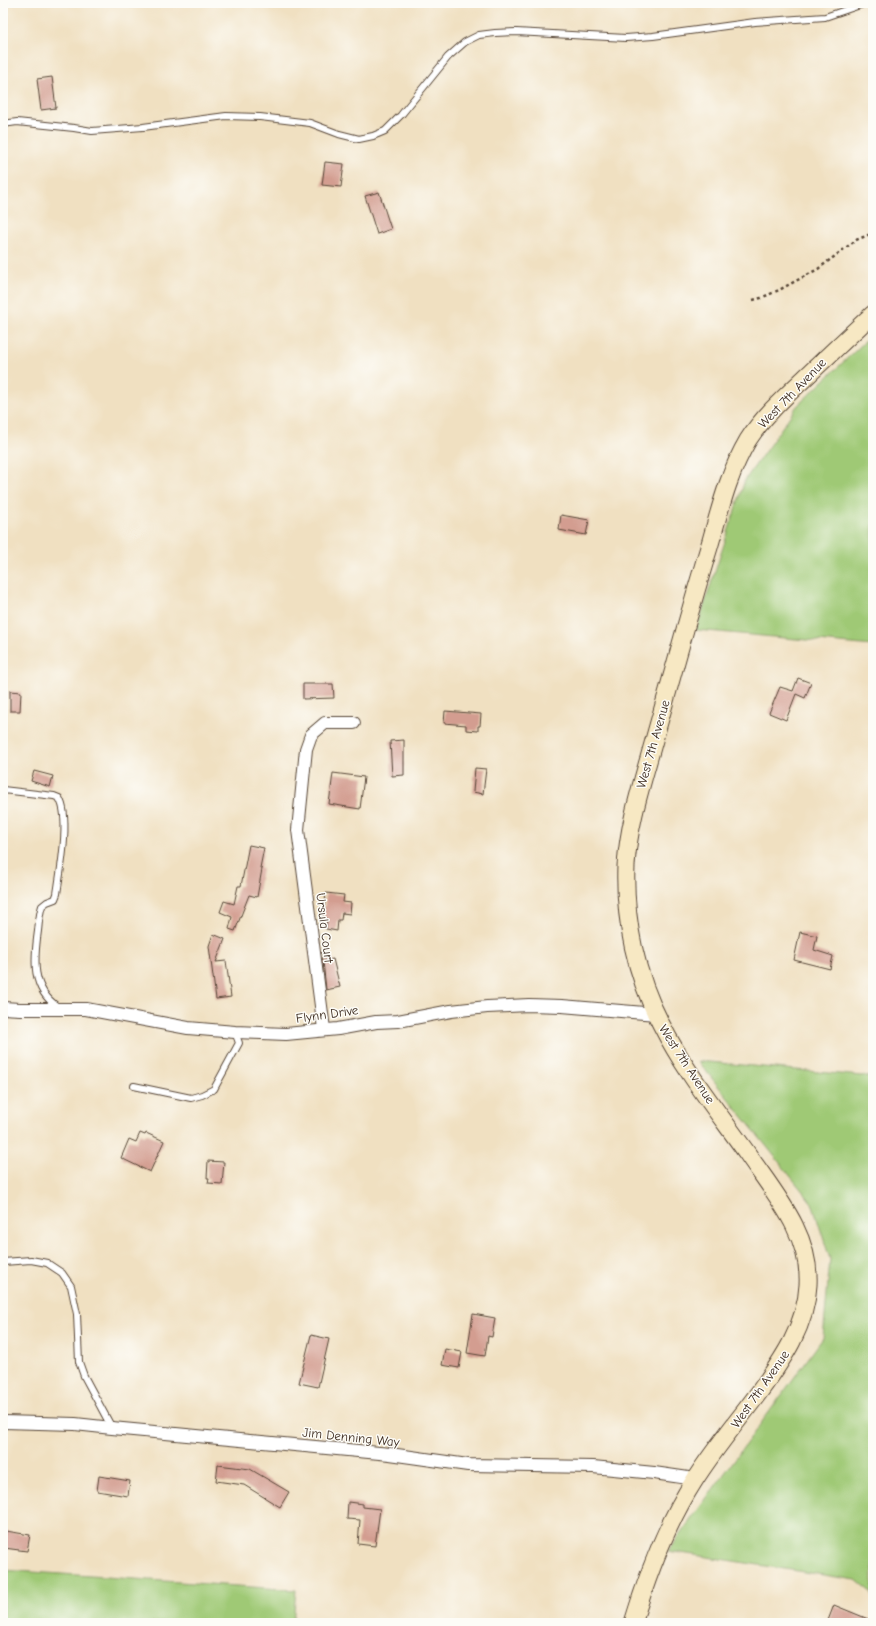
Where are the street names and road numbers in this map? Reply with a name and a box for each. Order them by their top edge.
street label: West 7th Avenue [755,355,829,431]
street label: West 7th Avenue [633,698,673,790]
street label: Ursula Court [313,892,337,965]
street label: Flynn Drive [295,1002,360,1026]
street label: West 7th Avenue [656,1022,718,1107]
street label: West 7th Avenue [728,1347,793,1431]
street label: Jim Denning Way [302,1424,400,1450]

